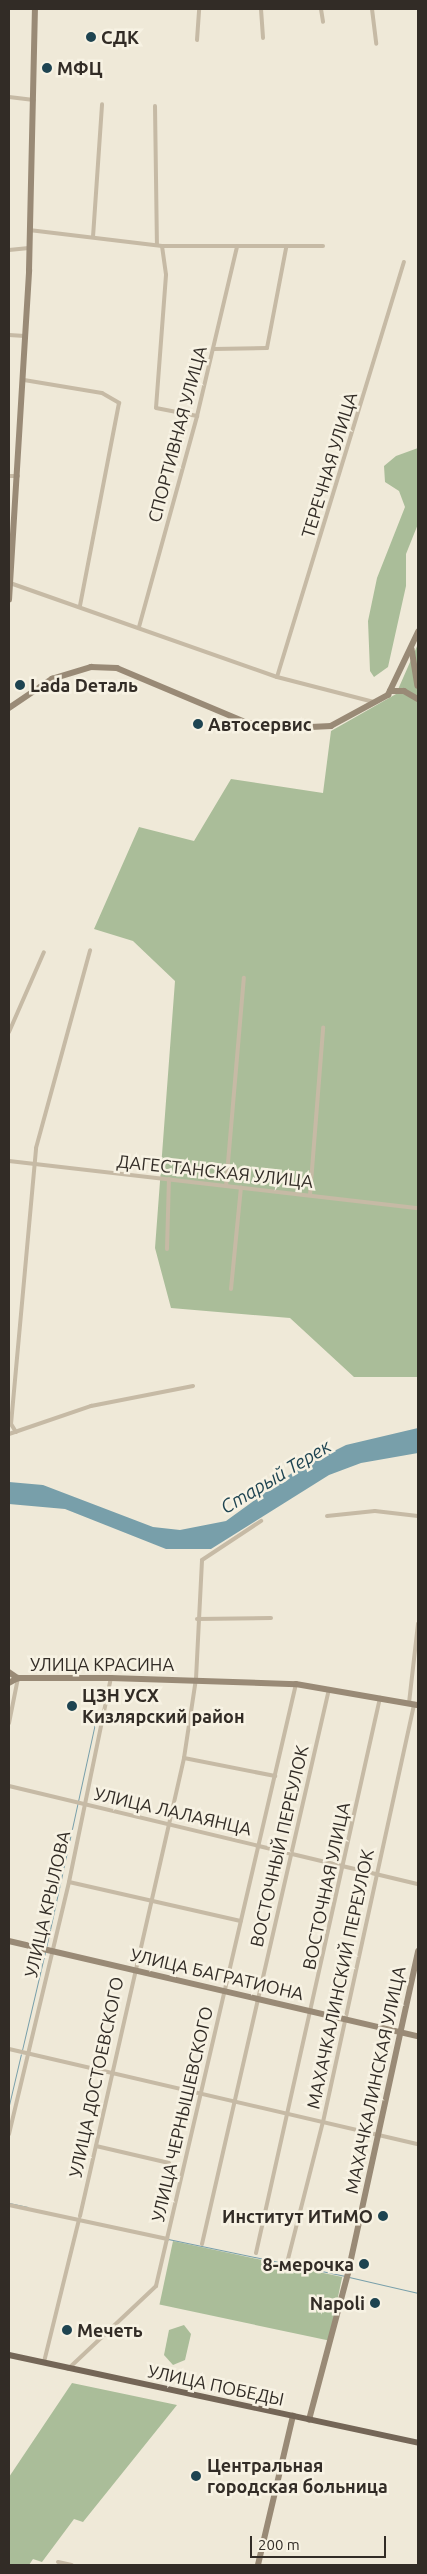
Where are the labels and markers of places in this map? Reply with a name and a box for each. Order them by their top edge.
place label: СДК [101,26,139,48]
marker: СДК [85,31,97,43]
place label: МФЦ [57,57,102,79]
marker: МФЦ [41,62,53,74]
place label: Lada Dеталь [30,674,138,696]
marker: Lada Dеталь [14,679,26,691]
place label: Автосервис [208,713,312,735]
marker: Автосервис [192,718,204,730]
place label: ЦЗН УСХ Кизлярский район [82,1685,245,1728]
marker: ЦЗН УСХ Кизлярский район [66,1700,78,1712]
place label: Институт ИТиМО [222,2205,373,2227]
marker: Институт ИТиМО [377,2210,389,2222]
place label: 8-мерочка [263,2253,354,2275]
marker: 8-мерочка [358,2258,370,2270]
place label: Napoli [310,2292,365,2314]
marker: Napoli [369,2297,381,2309]
place label: Мечеть [77,2319,143,2341]
marker: Мечеть [61,2324,73,2336]
place label: Центральная городская больница [207,2455,388,2498]
marker: Центральная городская больница [189,2469,203,2483]

